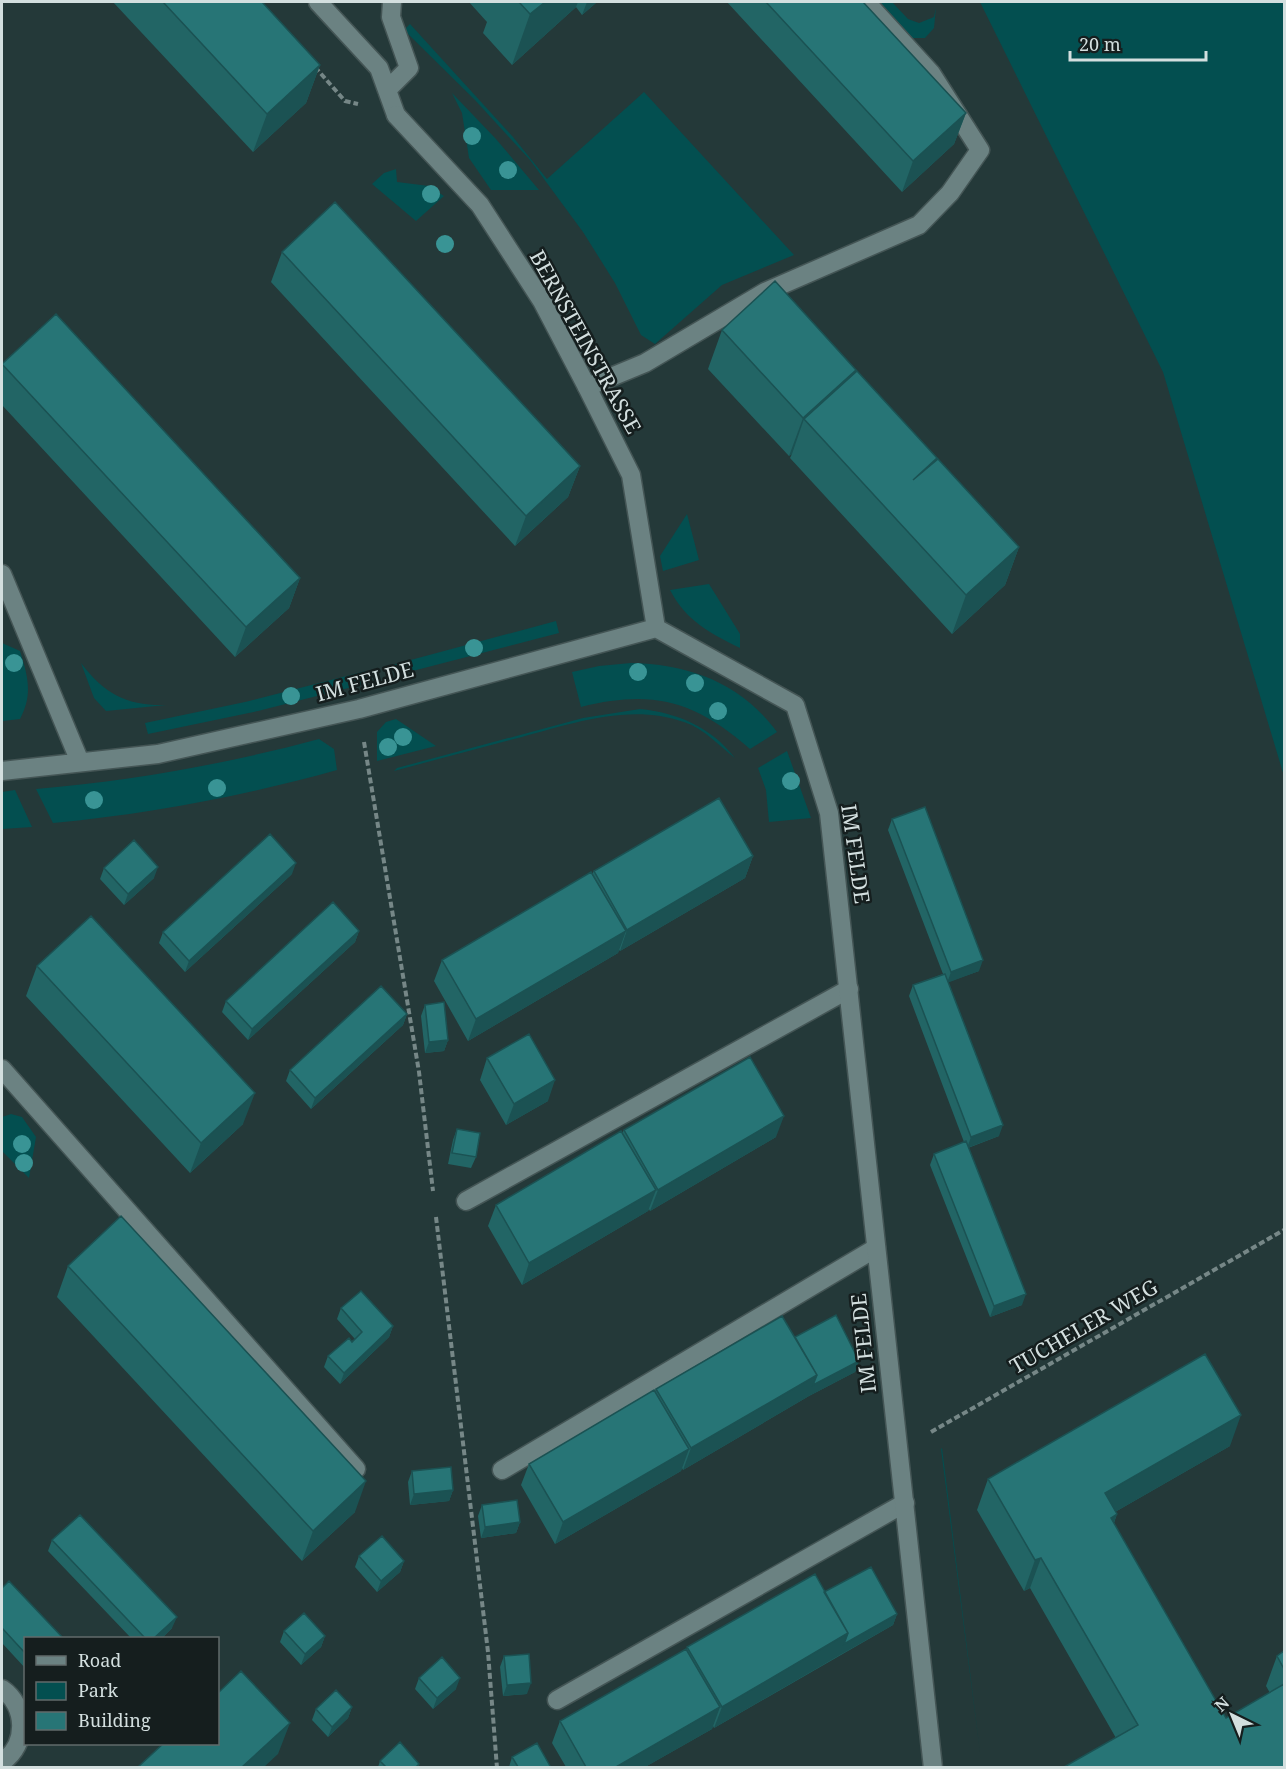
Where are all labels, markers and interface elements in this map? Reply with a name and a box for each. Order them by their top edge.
scale bar [1070,24,1206,62]
text: 20 m [1079,32,1121,56]
street label: BERNSTEINSTRASSE [524,245,648,438]
street label: IM FELDE [313,655,417,707]
street label: IM FELDE [835,803,877,905]
street label: TUCHELER WEG [1005,1273,1162,1380]
street label: IM FELDE [844,1292,882,1394]
legend [24,1637,219,1745]
text: Road [78,1648,121,1672]
text: Park [78,1678,118,1702]
north arrow [1202,1685,1262,1745]
text: N [1210,1691,1234,1716]
text: Building [78,1708,151,1732]

